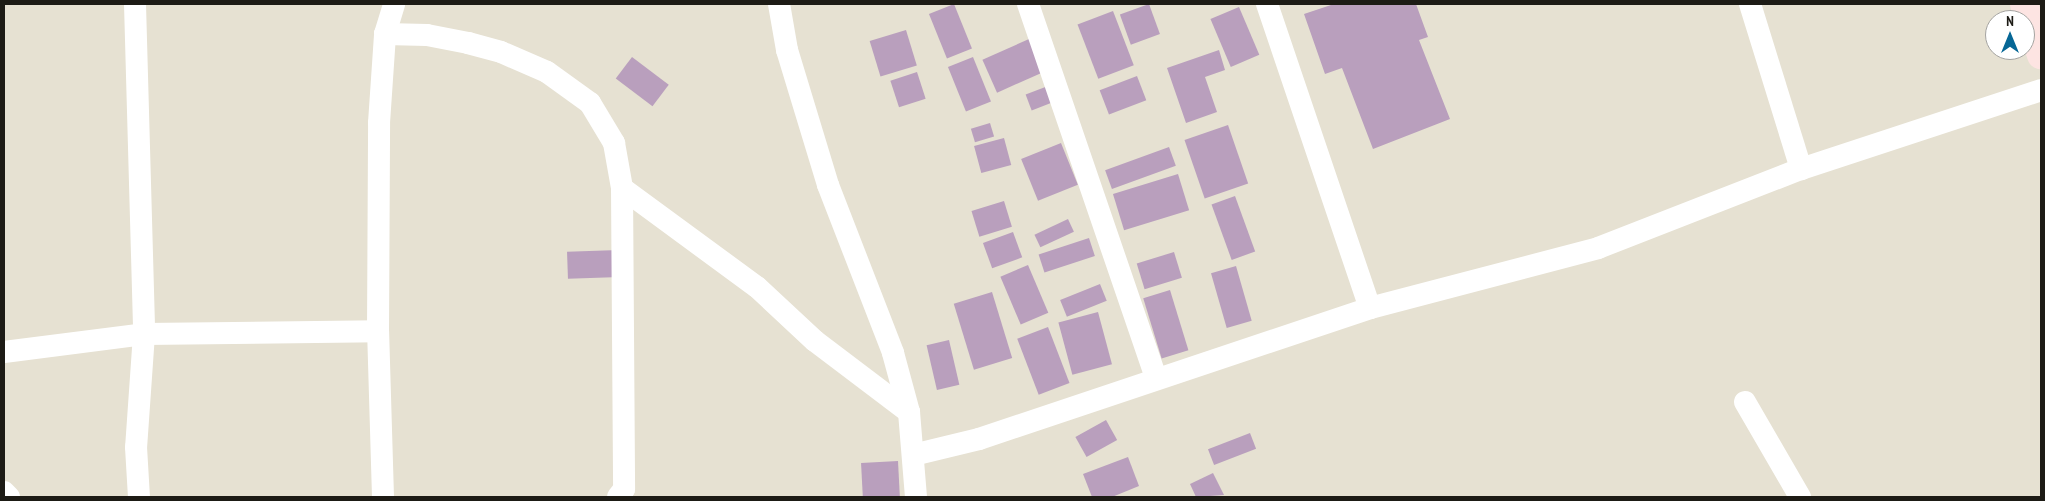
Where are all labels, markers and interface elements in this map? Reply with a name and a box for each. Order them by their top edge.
north arrow [1985,10,2035,60]
text: N [2006,12,2014,30]

